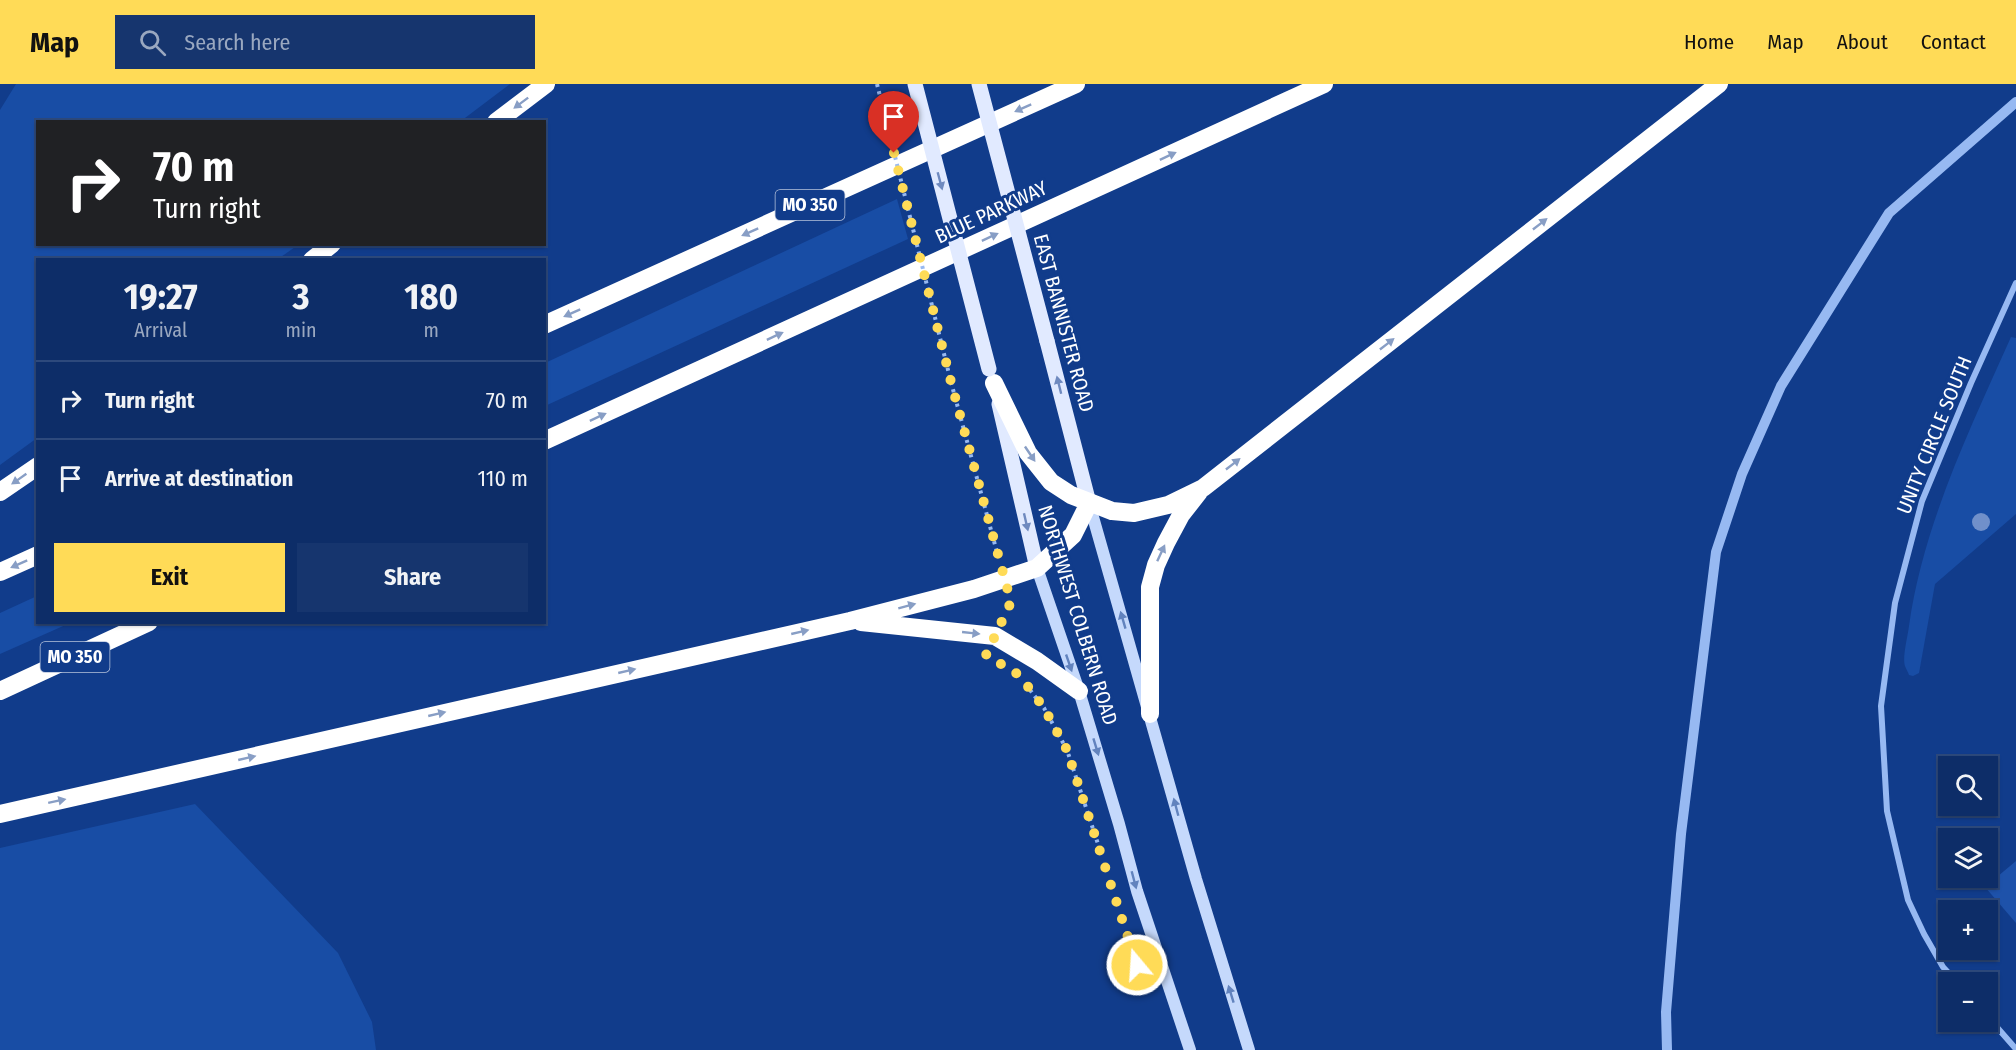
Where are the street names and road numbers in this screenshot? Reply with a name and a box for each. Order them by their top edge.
street label: BLUE PARKWAY [931,176,1051,248]
road number: MO 350 [776,190,844,220]
street label: EAST BANNISTER ROAD [1029,231,1099,415]
street label: UNITY CIRCLE SOUTH [1891,353,1977,517]
street label: NORTHWEST COLBERN ROAD [1033,502,1123,728]
road number: MO 350 [40,642,110,672]

